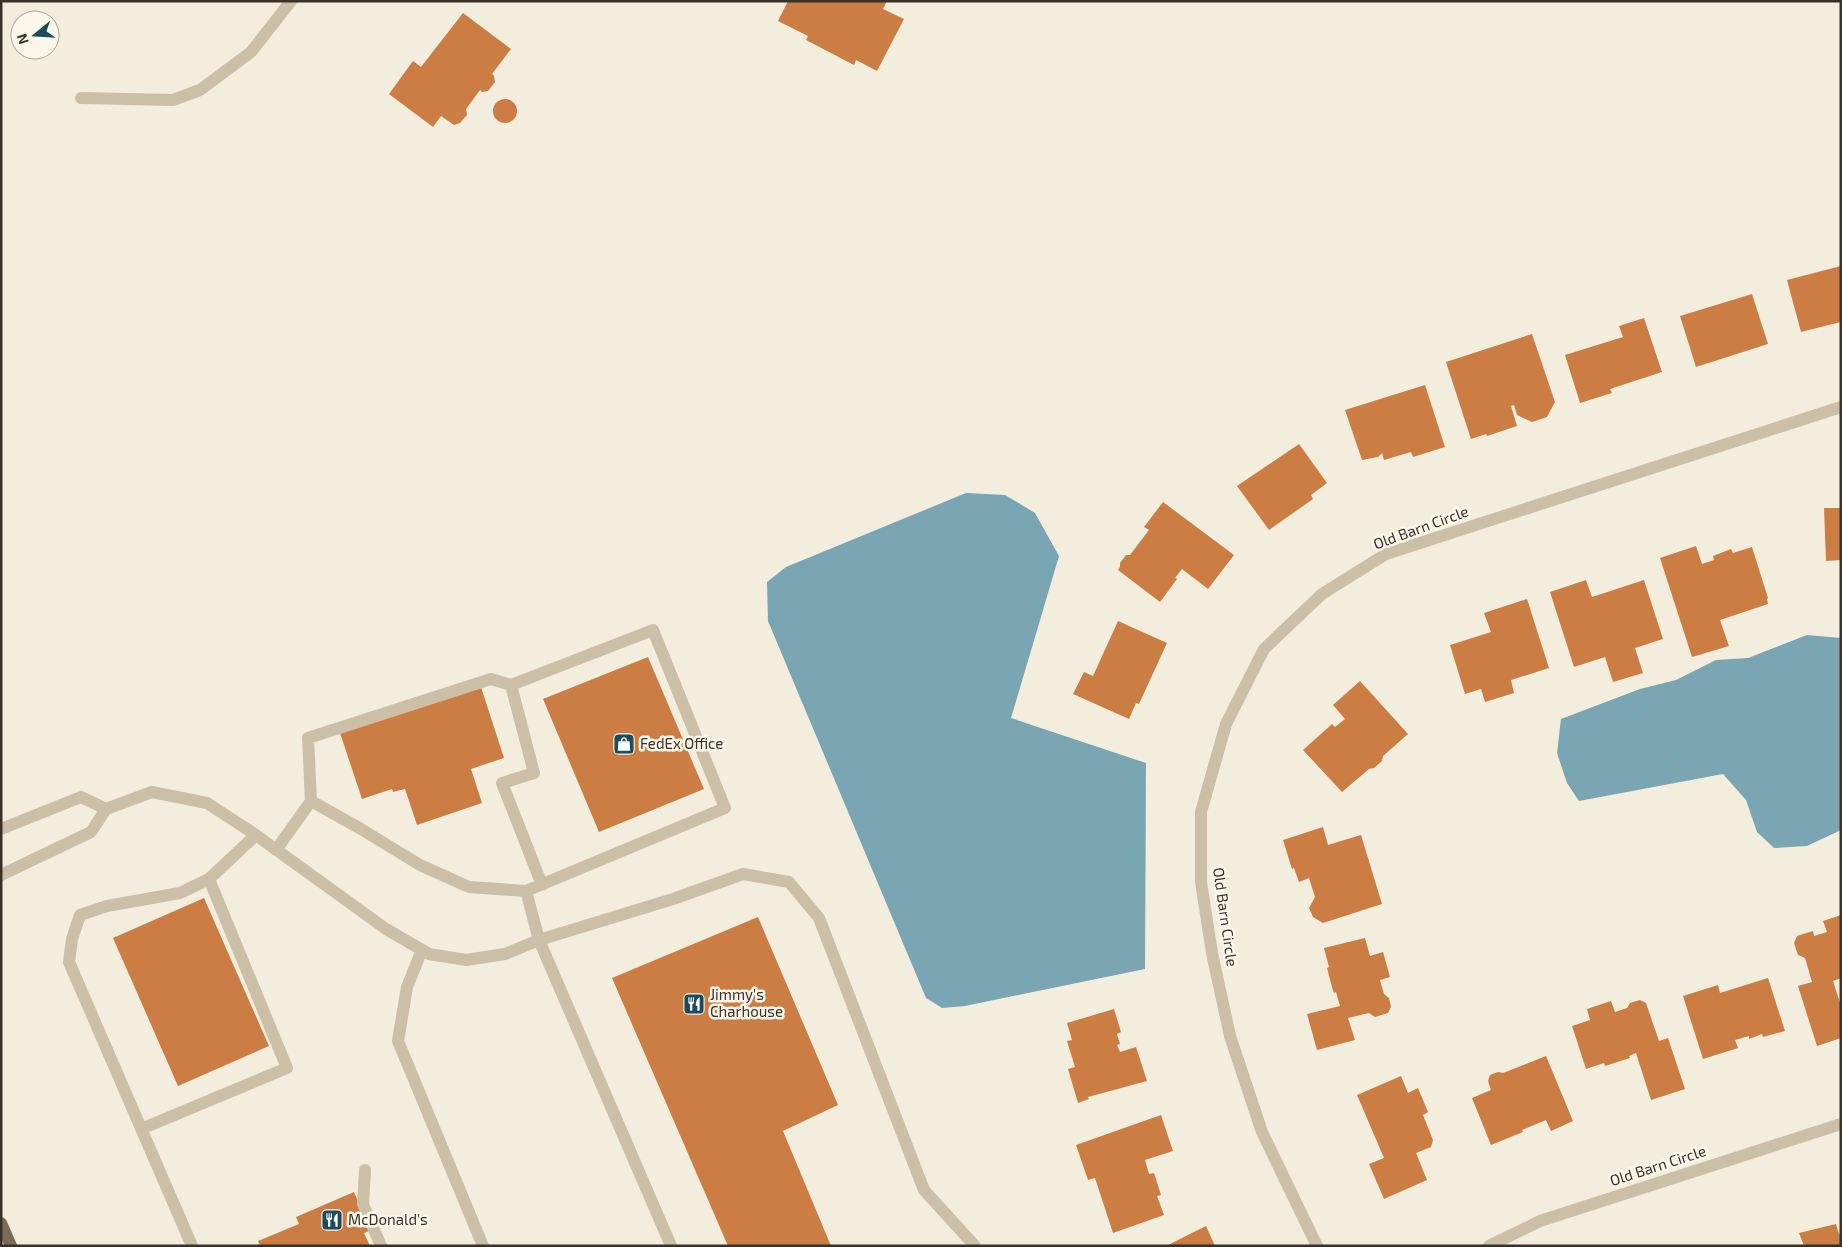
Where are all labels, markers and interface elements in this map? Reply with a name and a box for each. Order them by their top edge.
north arrow [10,10,60,60]
text: N [13,32,32,47]
street label: Old Barn Circle [1371,502,1471,553]
shop icon: FedEx Office [612,732,636,756]
place label: FedEx Office [640,734,723,752]
street label: Old Barn Circle [1210,866,1242,968]
place label: Jimmy's Charhouse [710,985,783,1020]
restaurant icon: Jimmy's Charhouse [682,992,706,1016]
street label: Old Barn Circle [1607,1141,1708,1189]
restaurant icon: McDonald's [320,1208,344,1232]
place label: McDonald's [348,1210,428,1228]

